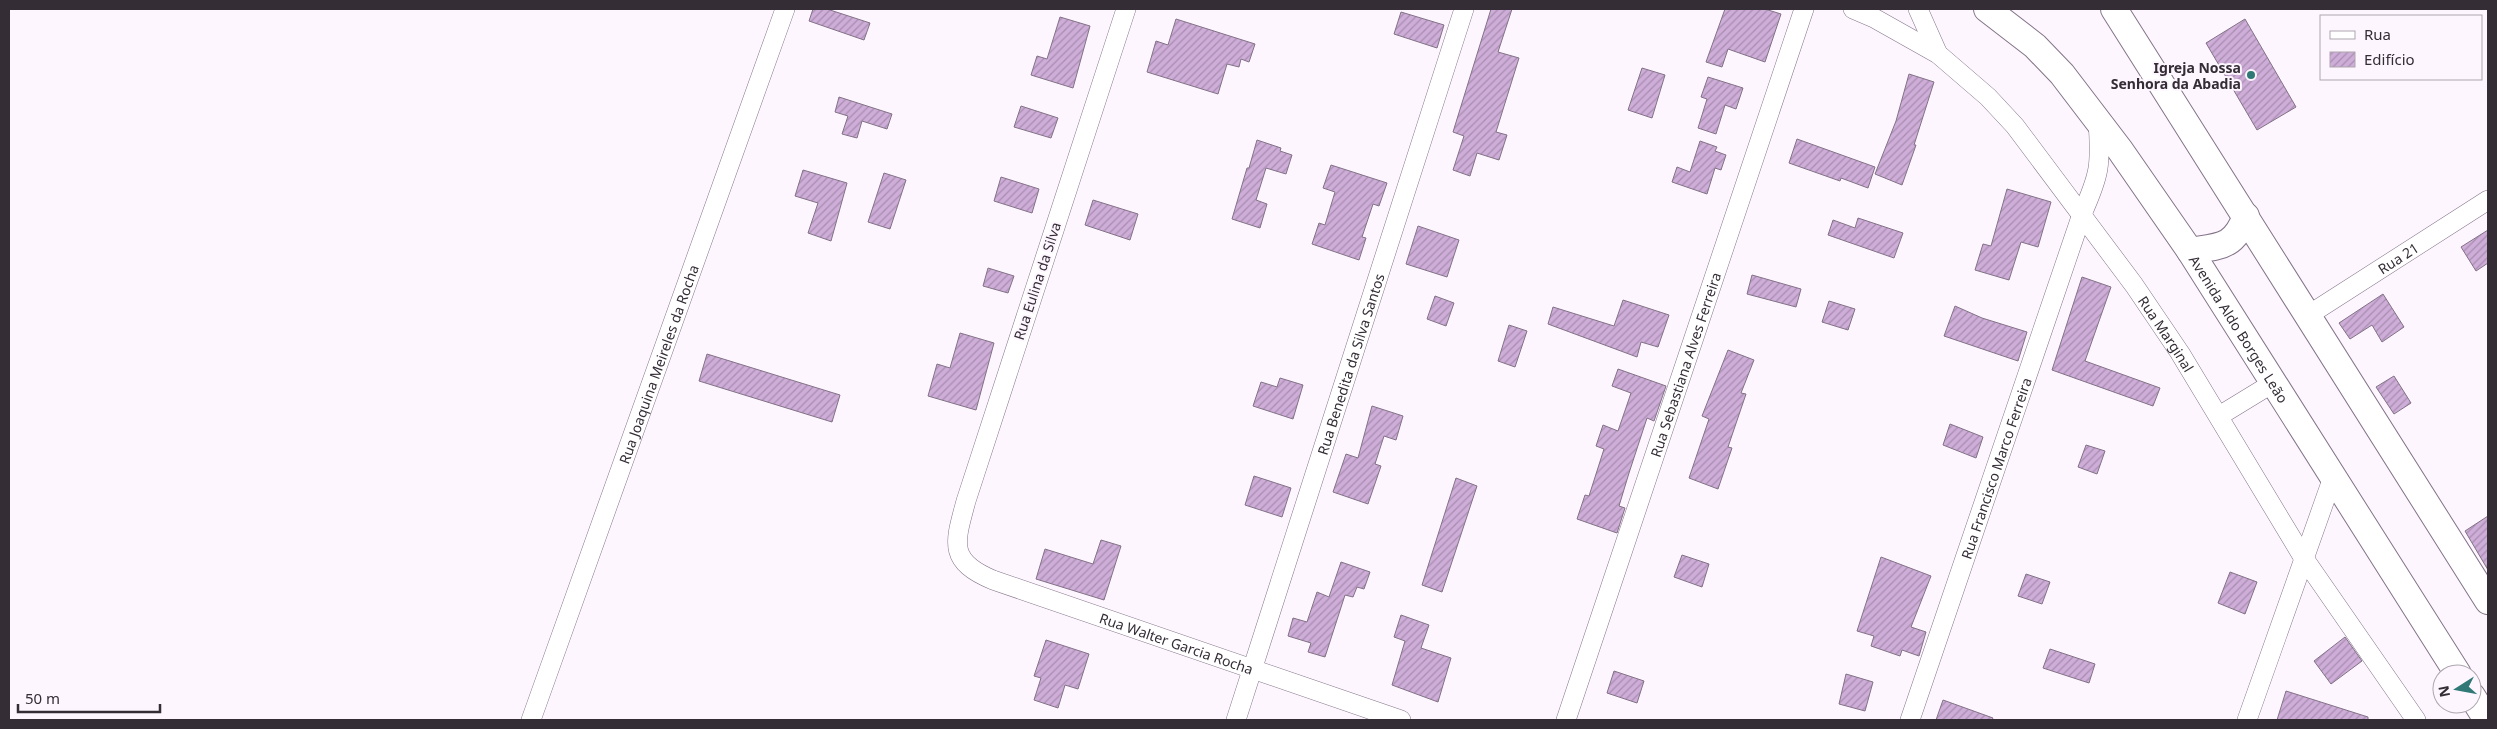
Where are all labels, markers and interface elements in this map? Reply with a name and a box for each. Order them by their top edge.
legend [2320,15,2482,80]
text: Rua [2364,24,2391,44]
text: Edifício [2364,49,2415,69]
place label: Igreja Nossa Senhora da Abadia [2111,58,2241,93]
marker: Igreja Nossa Senhora da Abadia [2245,69,2257,81]
street label: Rua Eulina da Silva [1009,220,1065,342]
street label: Rua 21 [2374,238,2422,278]
street label: Avenida Aldo Borges Leão [2185,251,2293,406]
street label: Rua Joaquina Meireles da Rocha [614,262,702,466]
street label: Rua Sebastiana Alves Ferreira [1645,270,1725,459]
street label: Rua Benedita da Silva Santos [1312,271,1388,457]
street label: Rua Marginal [2134,292,2199,375]
street label: Rua Francisco Marco Ferreira [1956,375,2035,561]
street label: Rua Walter Garcia Rocha [1097,608,1256,678]
north arrow [2432,664,2482,714]
scale bar [18,682,160,714]
text: N [2433,684,2454,699]
text: 50 m [25,688,60,708]

